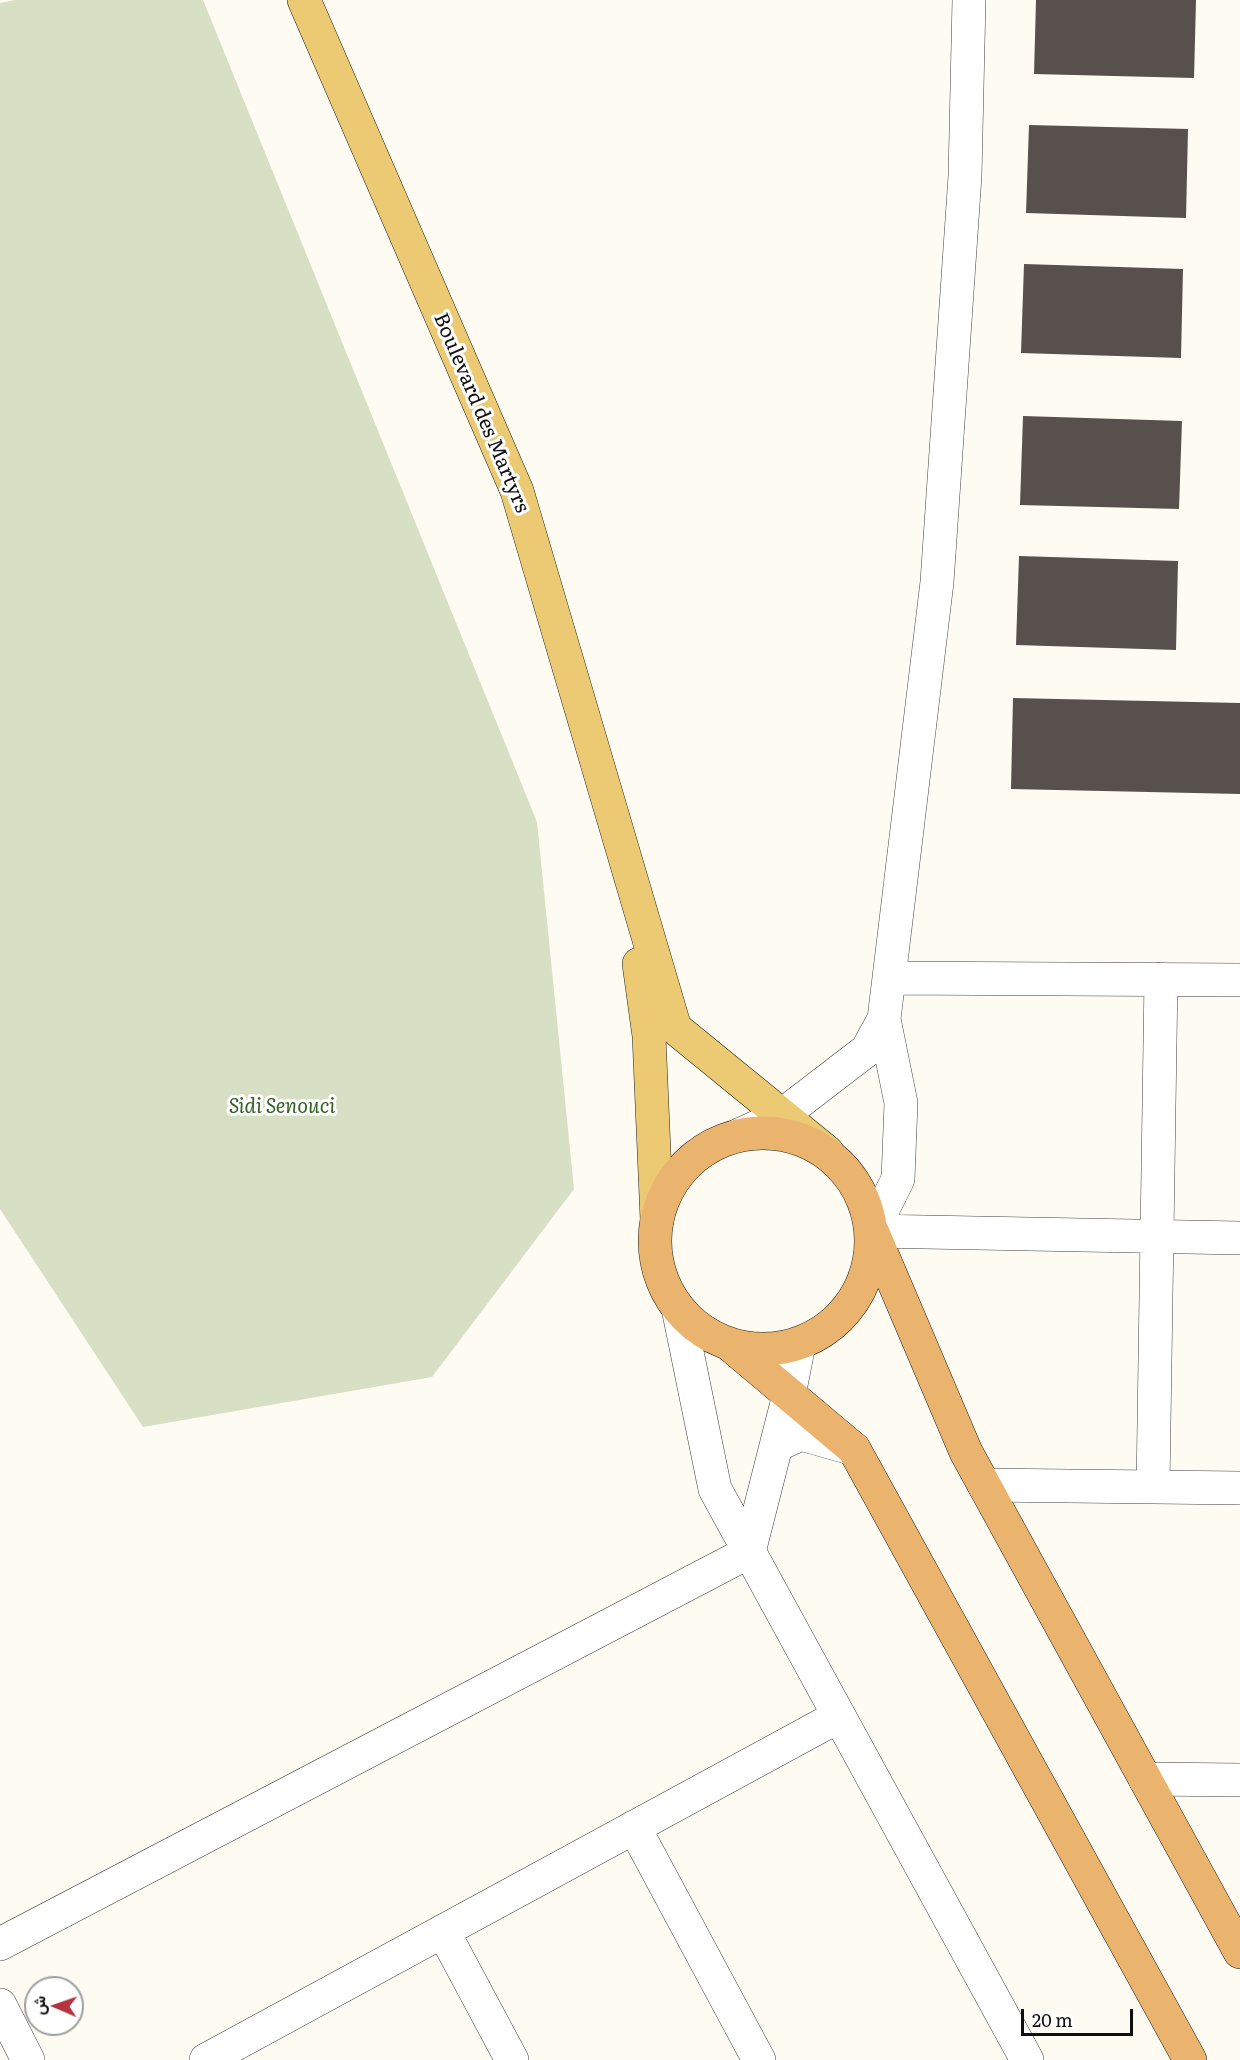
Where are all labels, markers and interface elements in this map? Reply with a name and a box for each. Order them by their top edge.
street label: Boulevard des Martyrs [428,310,534,516]
park label: Sidi Senouci [229,1095,335,1119]
north arrow [24,1976,84,2036]
text: ش [26,1995,50,2015]
scale bar [1024,1997,1136,2035]
text: 20 m [1032,2006,1073,2033]

